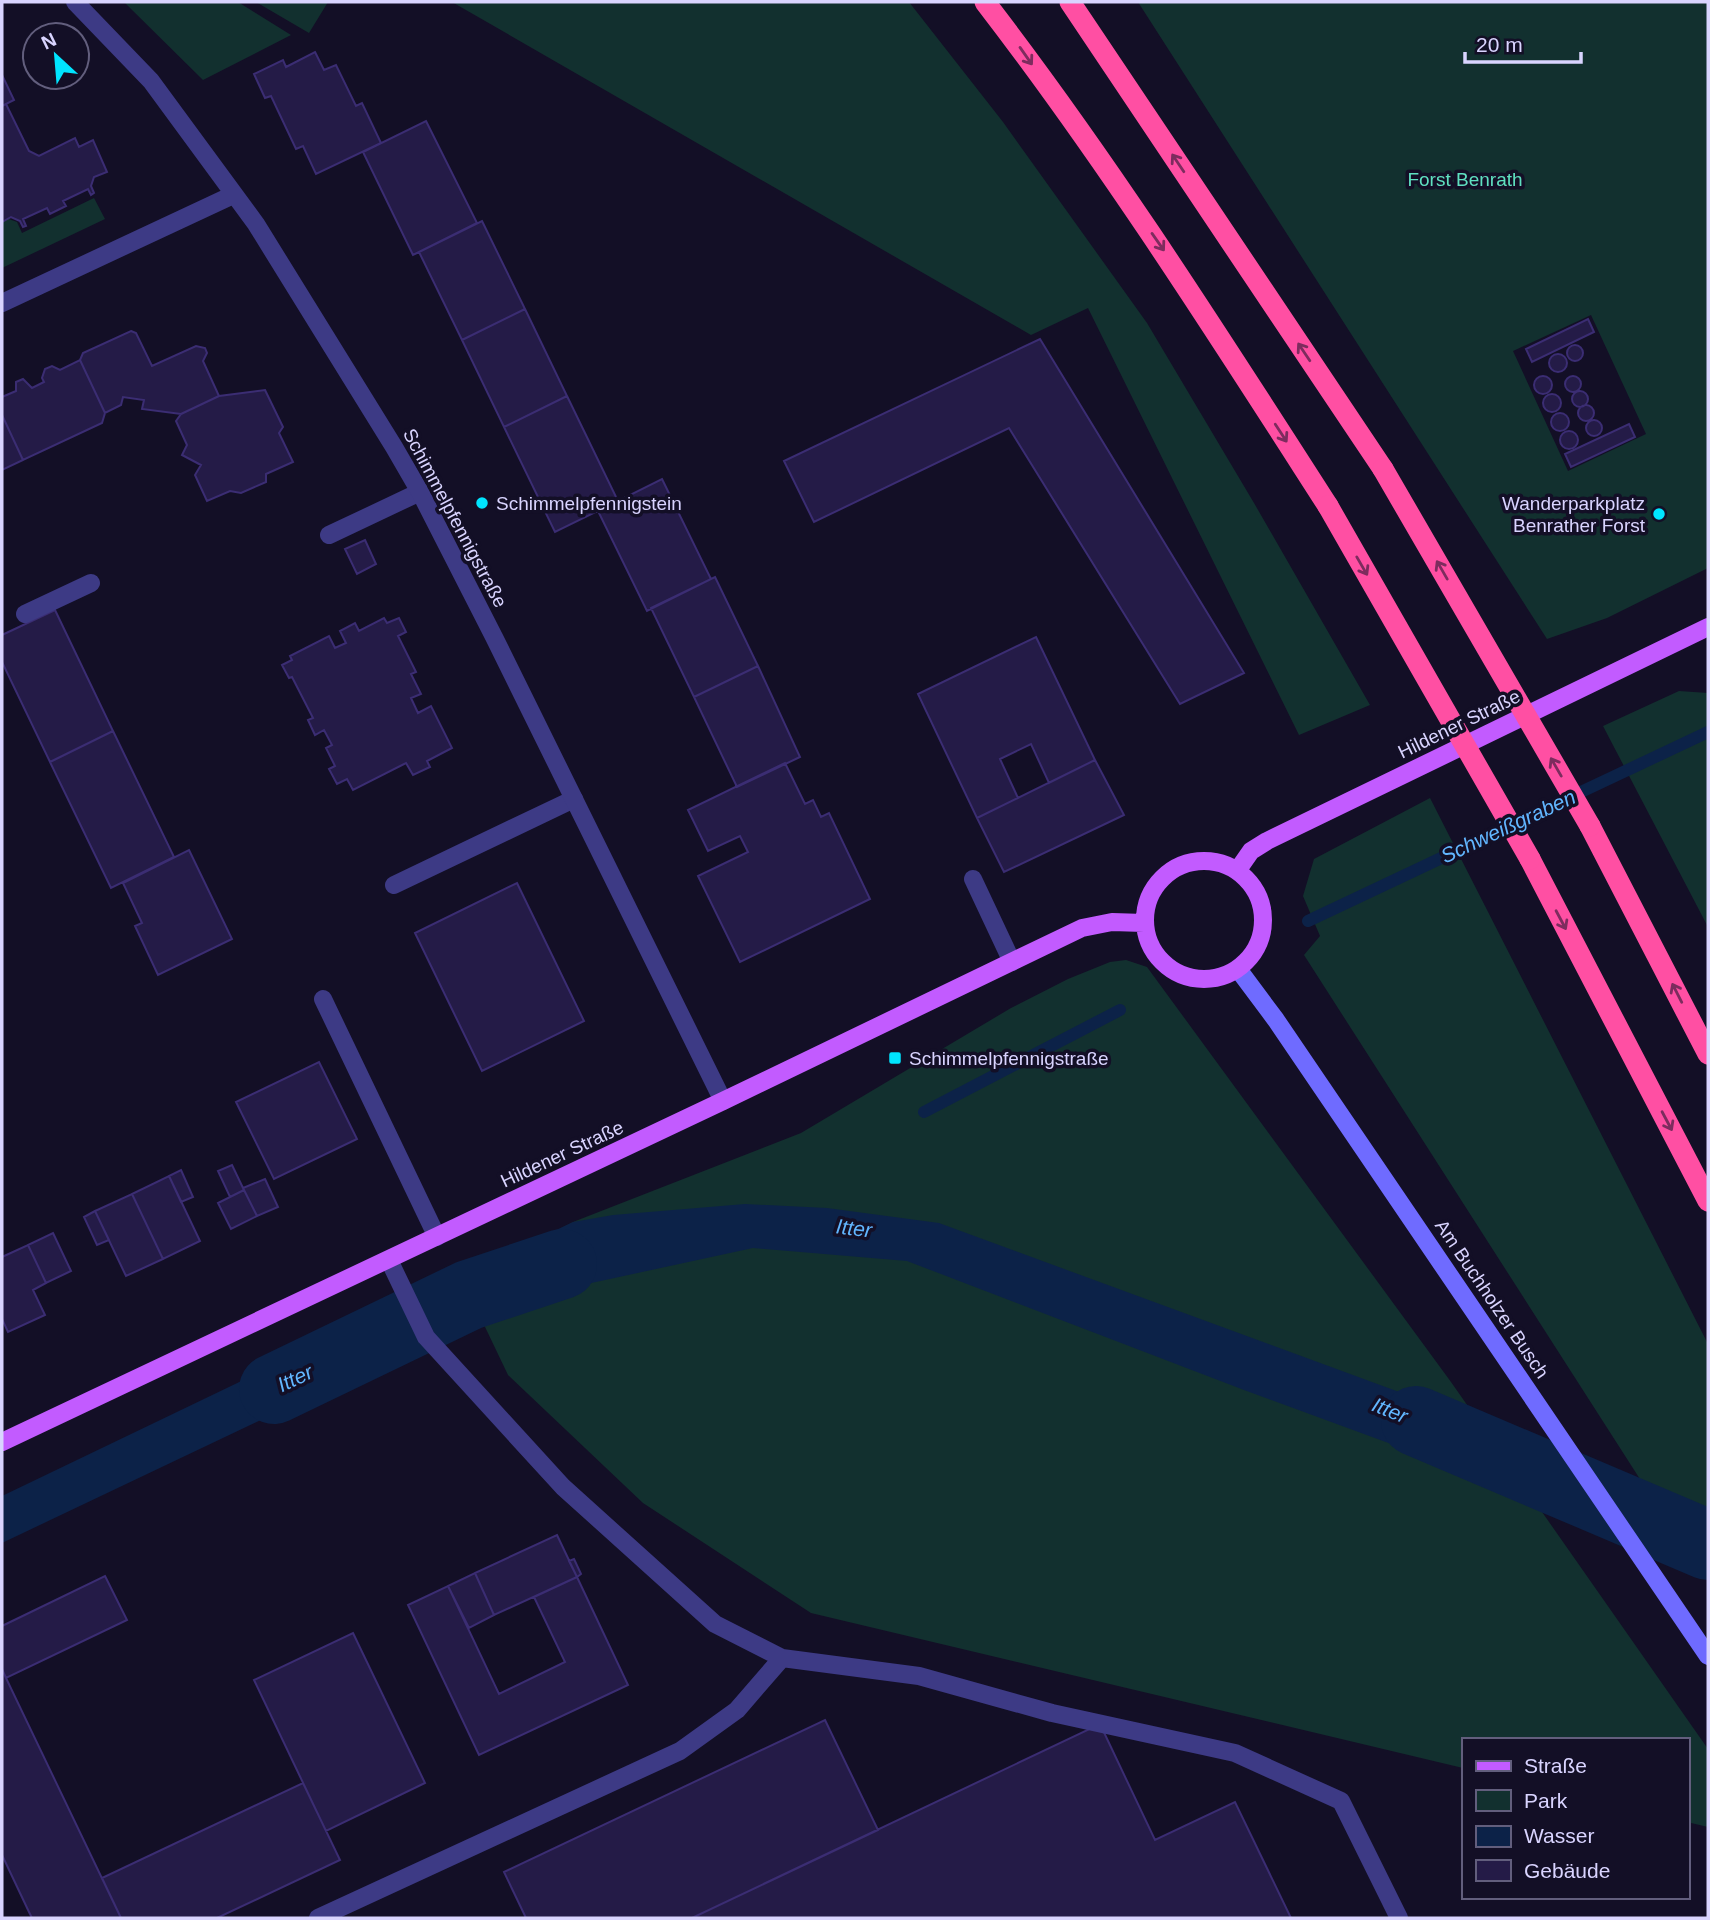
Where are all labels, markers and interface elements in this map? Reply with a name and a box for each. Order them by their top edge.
north arrow [21,21,91,91]
scale bar [1465,21,1580,65]
text: N [38,29,60,54]
text: 20 m [1476,33,1523,56]
one-way arrow [1019,46,1033,65]
one-way arrow [1170,154,1185,173]
park label: Forst Benrath [1407,169,1523,190]
one-way arrow [1151,232,1165,251]
one-way arrow [1297,343,1311,362]
one-way arrow [1275,422,1289,442]
street label: Schimmelpfennigstraße [399,425,511,611]
place label: Schimmelpfennigstein [496,493,682,514]
place label: Wanderparkplatz Benrather Forst [1502,493,1646,536]
marker: Schimmelpfennigstein [474,495,490,511]
marker: Wanderparkplatz Benrather Forst [1651,506,1667,522]
one-way arrow [1355,555,1369,575]
one-way arrow [1434,560,1448,580]
street label: Hildener Straße [1395,685,1523,763]
one-way arrow [1549,757,1563,777]
water label: Schweißgraben [1437,785,1579,867]
one-way arrow [1555,909,1569,930]
one-way arrow [1670,983,1683,1004]
place label: Schimmelpfennigstraße [909,1048,1109,1069]
marker: Schimmelpfennigstraße [887,1050,903,1066]
one-way arrow [1660,1111,1674,1131]
street label: Hildener Straße [497,1116,627,1192]
water label: Itter [835,1214,874,1242]
street label: Am Buchholzer Busch [1431,1216,1553,1382]
water label: Itter [274,1360,317,1396]
water label: Itter [1369,1393,1412,1428]
legend [1462,1738,1689,1899]
text: Straße [1524,1754,1587,1777]
text: Park [1524,1789,1568,1812]
text: Wasser [1524,1824,1594,1847]
text: Gebäude [1524,1859,1610,1882]

